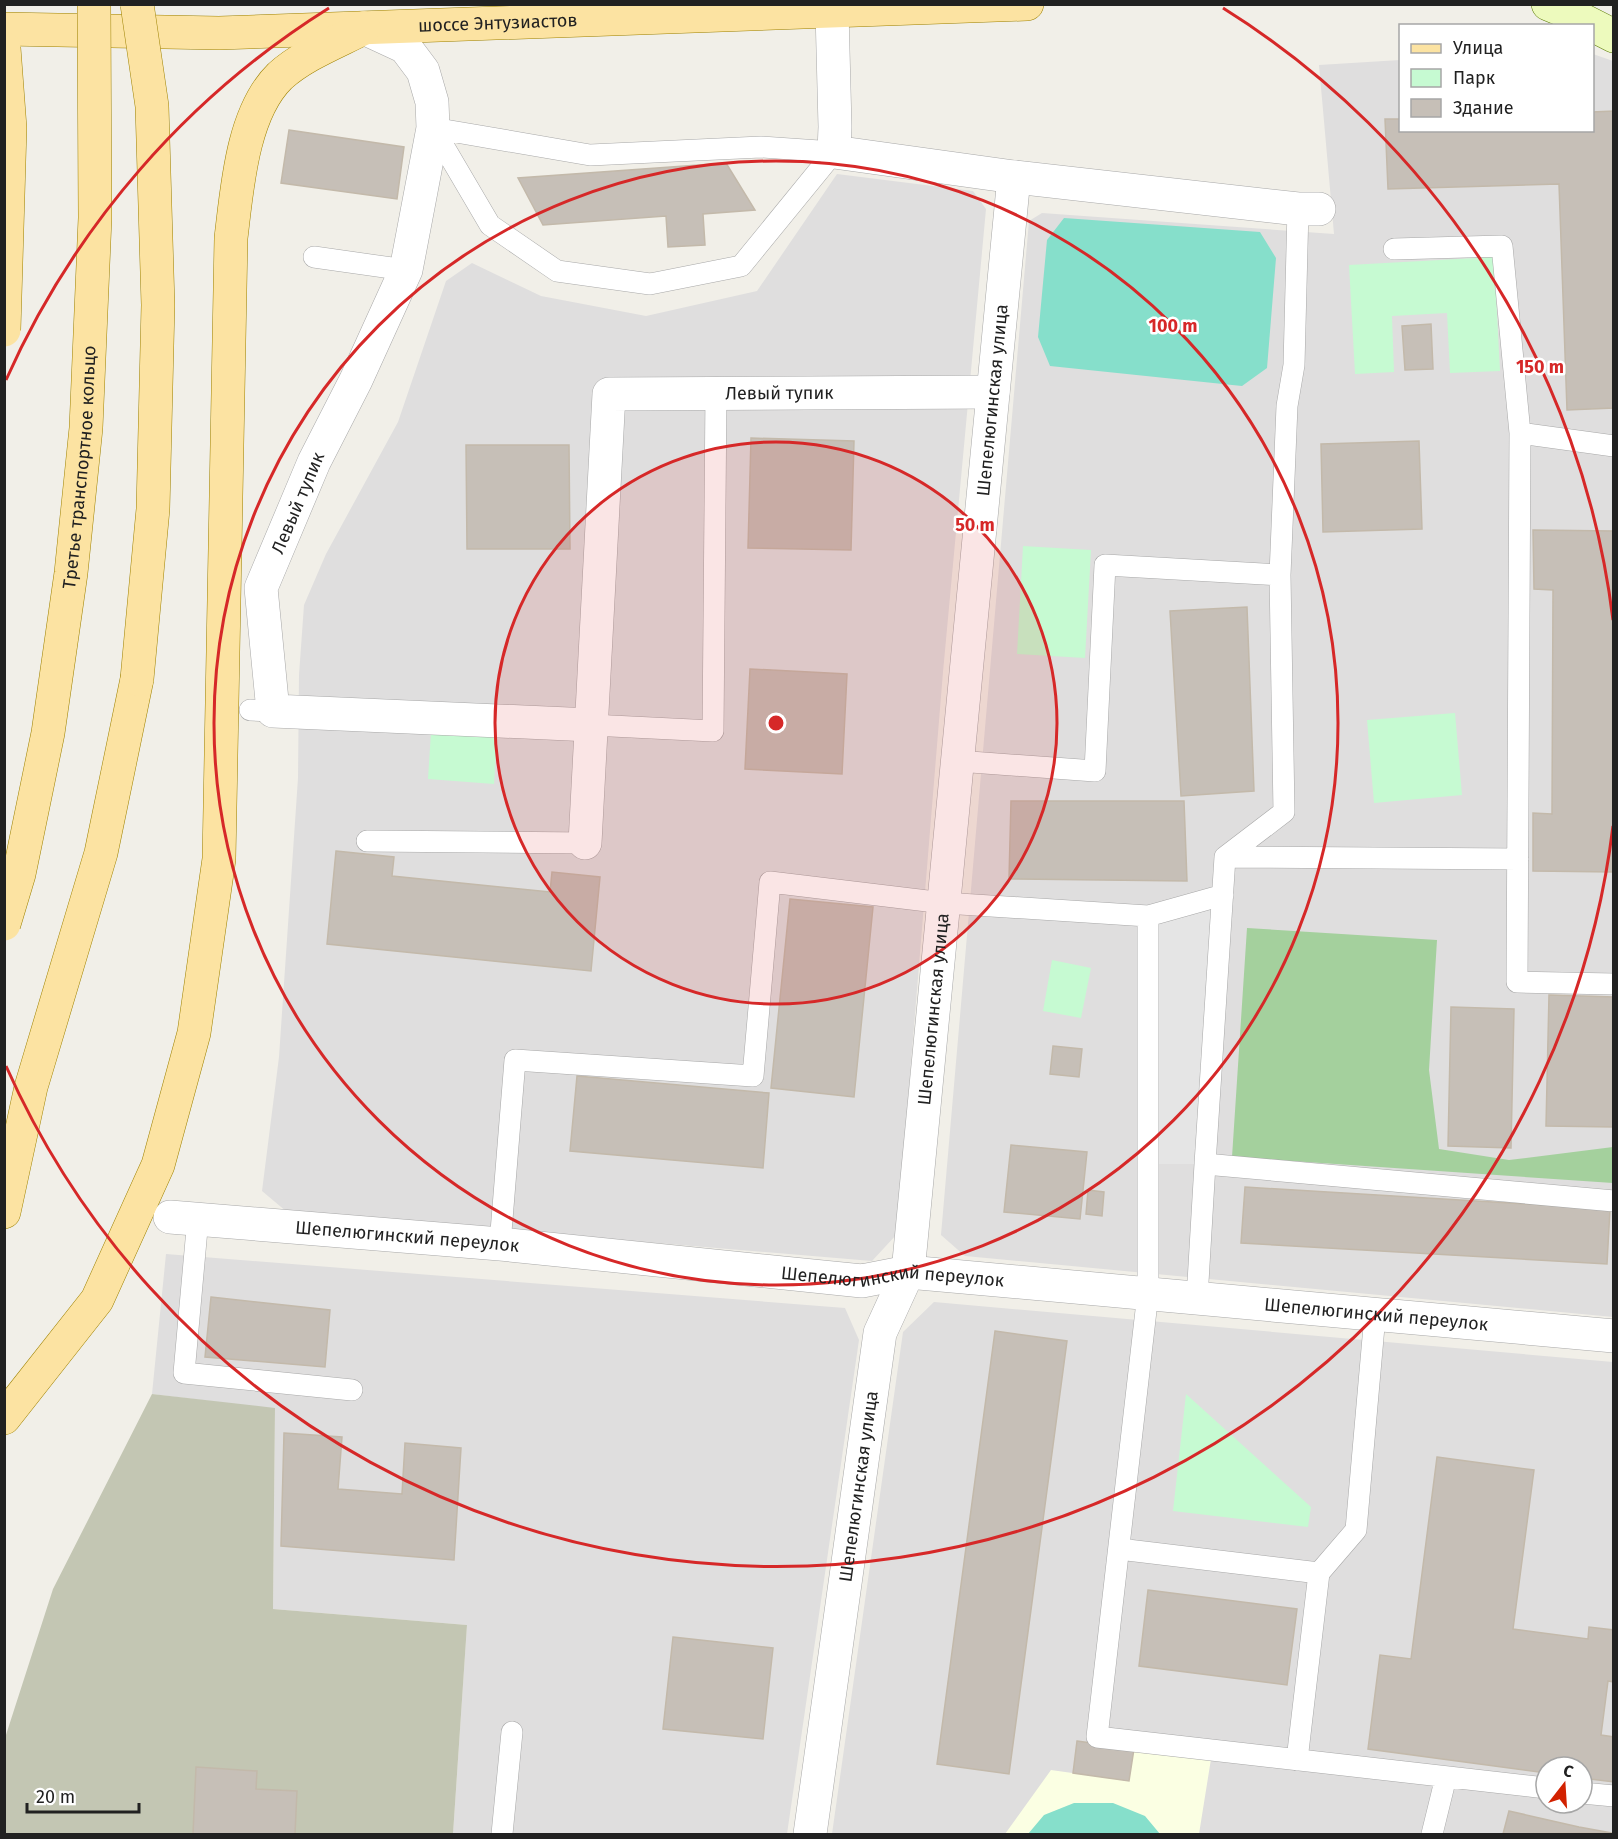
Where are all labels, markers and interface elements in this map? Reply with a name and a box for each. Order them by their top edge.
street label: шоссе Энтузиастов [418,9,578,37]
legend [1399,24,1594,132]
text: Улица [1453,37,1503,59]
text: Парк [1453,67,1496,89]
text: Здание [1453,97,1514,119]
street label: Шепелюгинская улица [972,303,1013,497]
text: 100 m [1149,315,1197,337]
street label: Третье транспортное кольцо [58,345,101,590]
text: 150 m [1516,356,1564,378]
street label: Левый тупик [725,382,834,404]
street label: Левый тупик [267,448,330,557]
text: 50 m [955,514,995,536]
centre of rings [766,713,786,733]
street label: Шепелюгинская улица [913,912,954,1106]
street label: Шепелюгинский переулок [294,1216,521,1257]
street label: Шепелюгинский переулок [780,1261,1006,1292]
street label: Шепелюгинский переулок [1263,1293,1490,1336]
street label: Шепелюгинская улица [834,1389,883,1583]
north arrow [1534,1755,1594,1815]
text: С [1561,1761,1576,1782]
scale bar [27,1776,140,1814]
text: 20 m [36,1786,75,1808]

